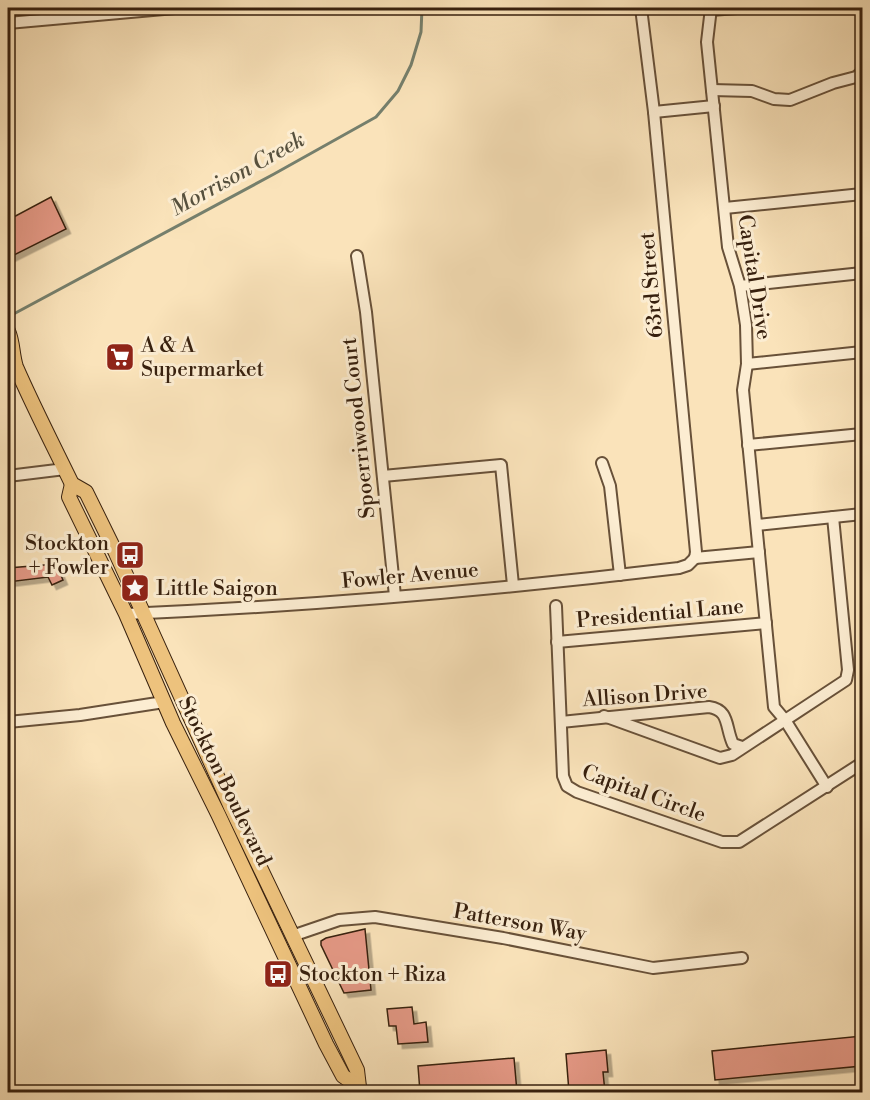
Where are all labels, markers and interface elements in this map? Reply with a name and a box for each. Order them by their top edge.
water label: Morrison Creek [166,126,310,222]
street label: Capital Drive [731,213,777,342]
street label: 63rd Street [634,230,670,339]
place label: A & A Supermarket [140,333,264,383]
street label: Spoerriwood Court [336,336,381,520]
supermarket icon: A & A Supermarket [104,341,136,373]
place label: Stockton + Fowler [25,531,109,581]
bus stop icon: Stockton + Fowler [114,539,146,571]
street label: Fowler Avenue [340,557,480,595]
place icon: Little Saigon [119,572,151,604]
place label: Little Saigon [156,576,278,602]
street label: Presidential Lane [575,594,745,634]
street label: Allison Drive [581,679,708,713]
street label: Stockton Boulevard [172,692,276,871]
street label: Capital Circle [578,759,709,828]
street label: Patterson Way [451,899,589,948]
bus stop icon: Stockton + Riza [262,958,294,990]
place label: Stockton + Riza [299,962,446,988]

